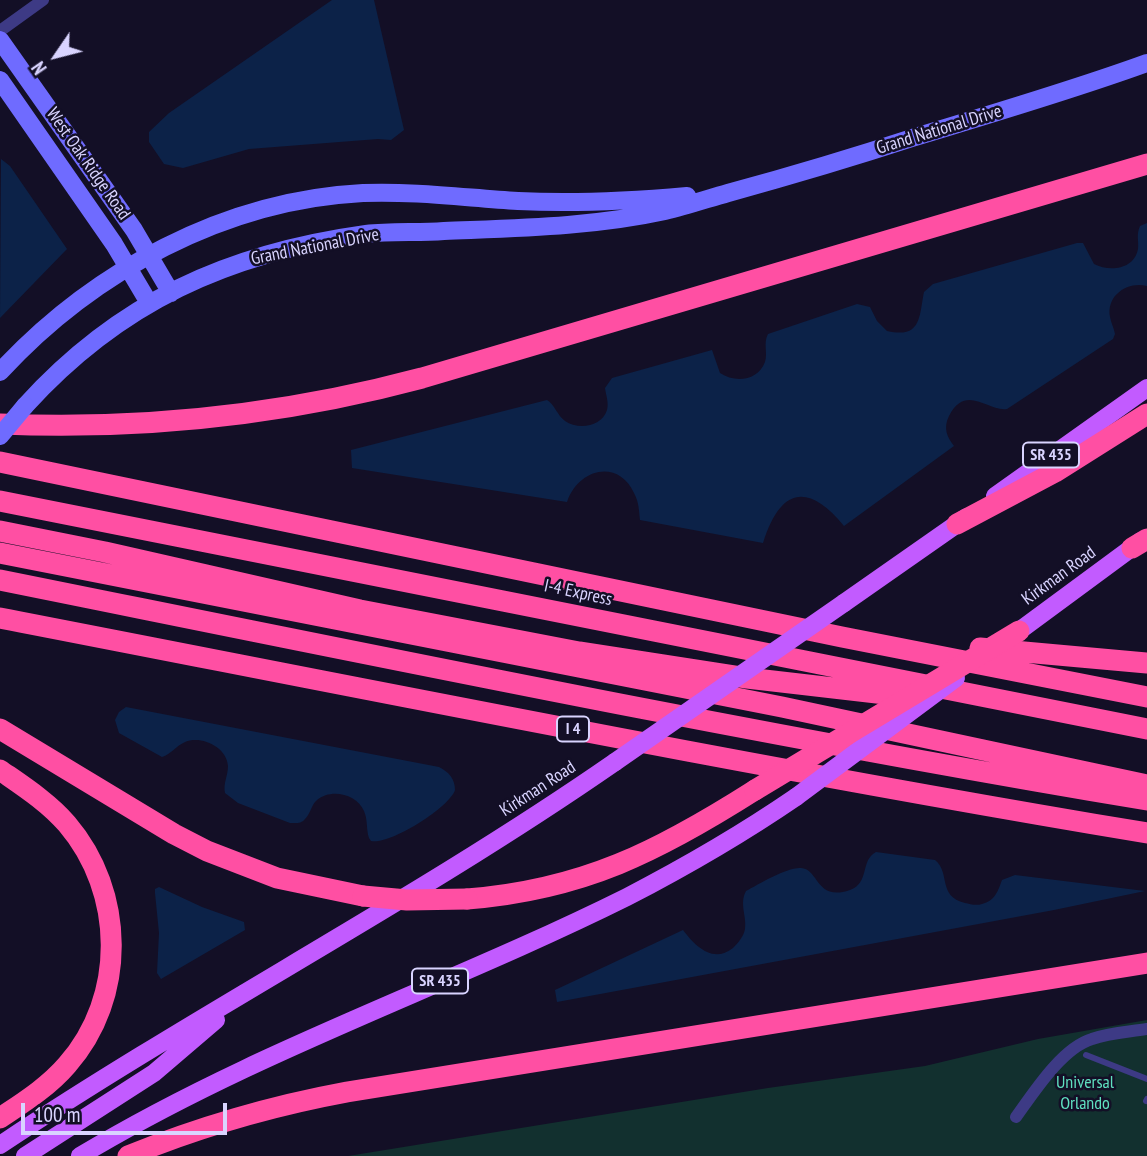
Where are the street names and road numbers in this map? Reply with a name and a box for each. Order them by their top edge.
street label: Grand National Drive [874,101,1004,159]
street label: West Oak Ridge Road [41,104,135,224]
street label: Grand National Drive [249,224,381,270]
road number: SR 435 [1023,442,1079,468]
street label: Kirkman Road [1018,542,1100,610]
street label: I-4 Express [542,575,614,611]
road number: I 4 [557,716,589,742]
street label: Kirkman Road [496,757,580,821]
road number: SR 435 [412,968,468,993]

